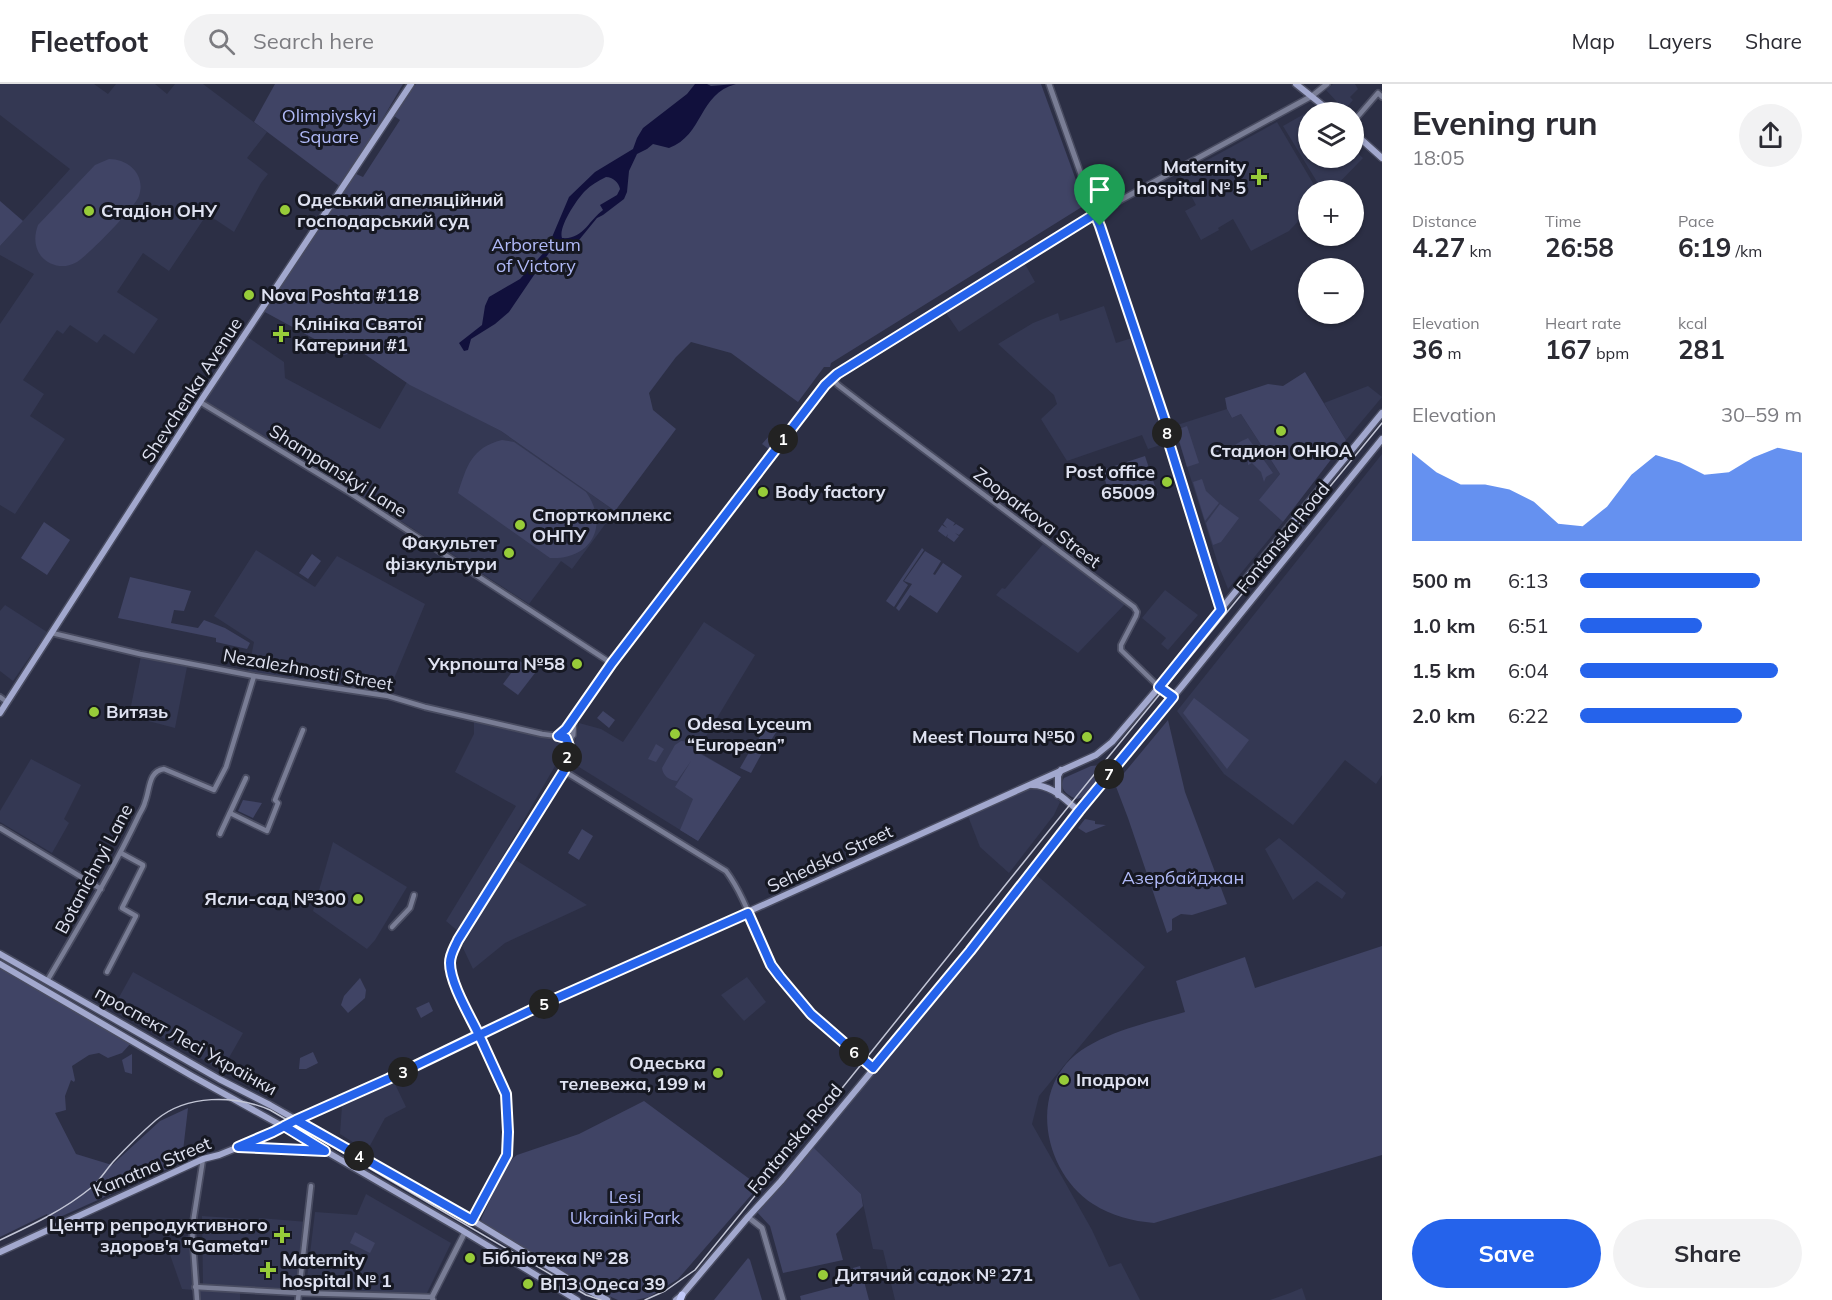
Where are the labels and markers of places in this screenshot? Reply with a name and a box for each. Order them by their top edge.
place label: Maternity hospital № 5 [1136,155,1246,199]
pin [1074,164,1125,226]
marker: Maternity hospital № 5 [1250,168,1268,186]
place label: Одеський апеляційний господарський суд [297,188,504,232]
place label: Стадіон ОНУ [101,199,218,222]
marker: Одеський апеляційний господарський суд [278,203,292,217]
marker: Стадіон ОНУ [82,204,96,218]
place label: Nova Poshta #118 [261,283,419,306]
marker: Nova Poshta #118 [242,288,256,302]
place label: Клініка Святої Катерини #1 [294,312,424,356]
marker: Клініка Святої Катерини #1 [272,325,290,343]
pin: 8 [1152,418,1182,448]
pin: 1 [768,424,798,454]
marker: Стадион ОНЮА [1274,424,1288,438]
place label: Стадион ОНЮА [1210,439,1353,462]
place label: Post office 65009 [1065,460,1155,504]
marker: Post office 65009 [1160,475,1174,489]
place label: Body factory [775,480,886,503]
marker: Body factory [756,485,770,499]
place label: Спорткомплекс ОНПУ [532,503,672,547]
marker: Спорткомплекс ОНПУ [513,518,527,532]
place label: Факультет фізкультури [385,531,497,575]
marker: Факультет фізкультури [502,546,516,560]
place label: Укрпошта №58 [427,652,565,675]
marker: Укрпошта №58 [570,657,584,671]
place label: Витязь [106,700,168,723]
marker: Витязь [87,705,101,719]
place label: Odesa Lyceum “European” [687,712,812,756]
place label: Meest Пошта №50 [912,725,1075,748]
marker: Odesa Lyceum “European” [668,727,682,741]
marker: Meest Пошта №50 [1080,730,1094,744]
pin: 2 [552,742,582,772]
pin: 7 [1094,759,1124,789]
place label: Ясли-сад №300 [204,887,346,910]
marker: Ясли-сад №300 [351,892,365,906]
pin: 5 [529,989,559,1019]
pin: 6 [839,1037,869,1067]
place label: Одеська телевежа, 199 м [560,1051,706,1095]
pin: 3 [388,1057,418,1087]
marker: Одеська телевежа, 199 м [711,1066,725,1080]
place label: Іподром [1076,1068,1149,1091]
marker: Іподром [1057,1073,1071,1087]
pin: 4 [344,1141,374,1171]
place label: Центр репродуктивного здоров'я "Gameta" [49,1213,268,1257]
marker: Центр репродуктивного здоров'я "Gameta" [273,1226,291,1244]
place label: Бібліотека № 28 [482,1246,629,1269]
place label: Maternity hospital № 1 [282,1248,392,1292]
marker: Бібліотека № 28 [463,1251,477,1265]
marker: Maternity hospital № 1 [259,1261,277,1279]
place label: Дитячий садок № 271 [835,1263,1033,1286]
marker: Дитячий садок № 271 [816,1268,830,1282]
place label: ВПЗ Одеса 39 [540,1272,666,1295]
marker: ВПЗ Одеса 39 [521,1277,535,1291]

